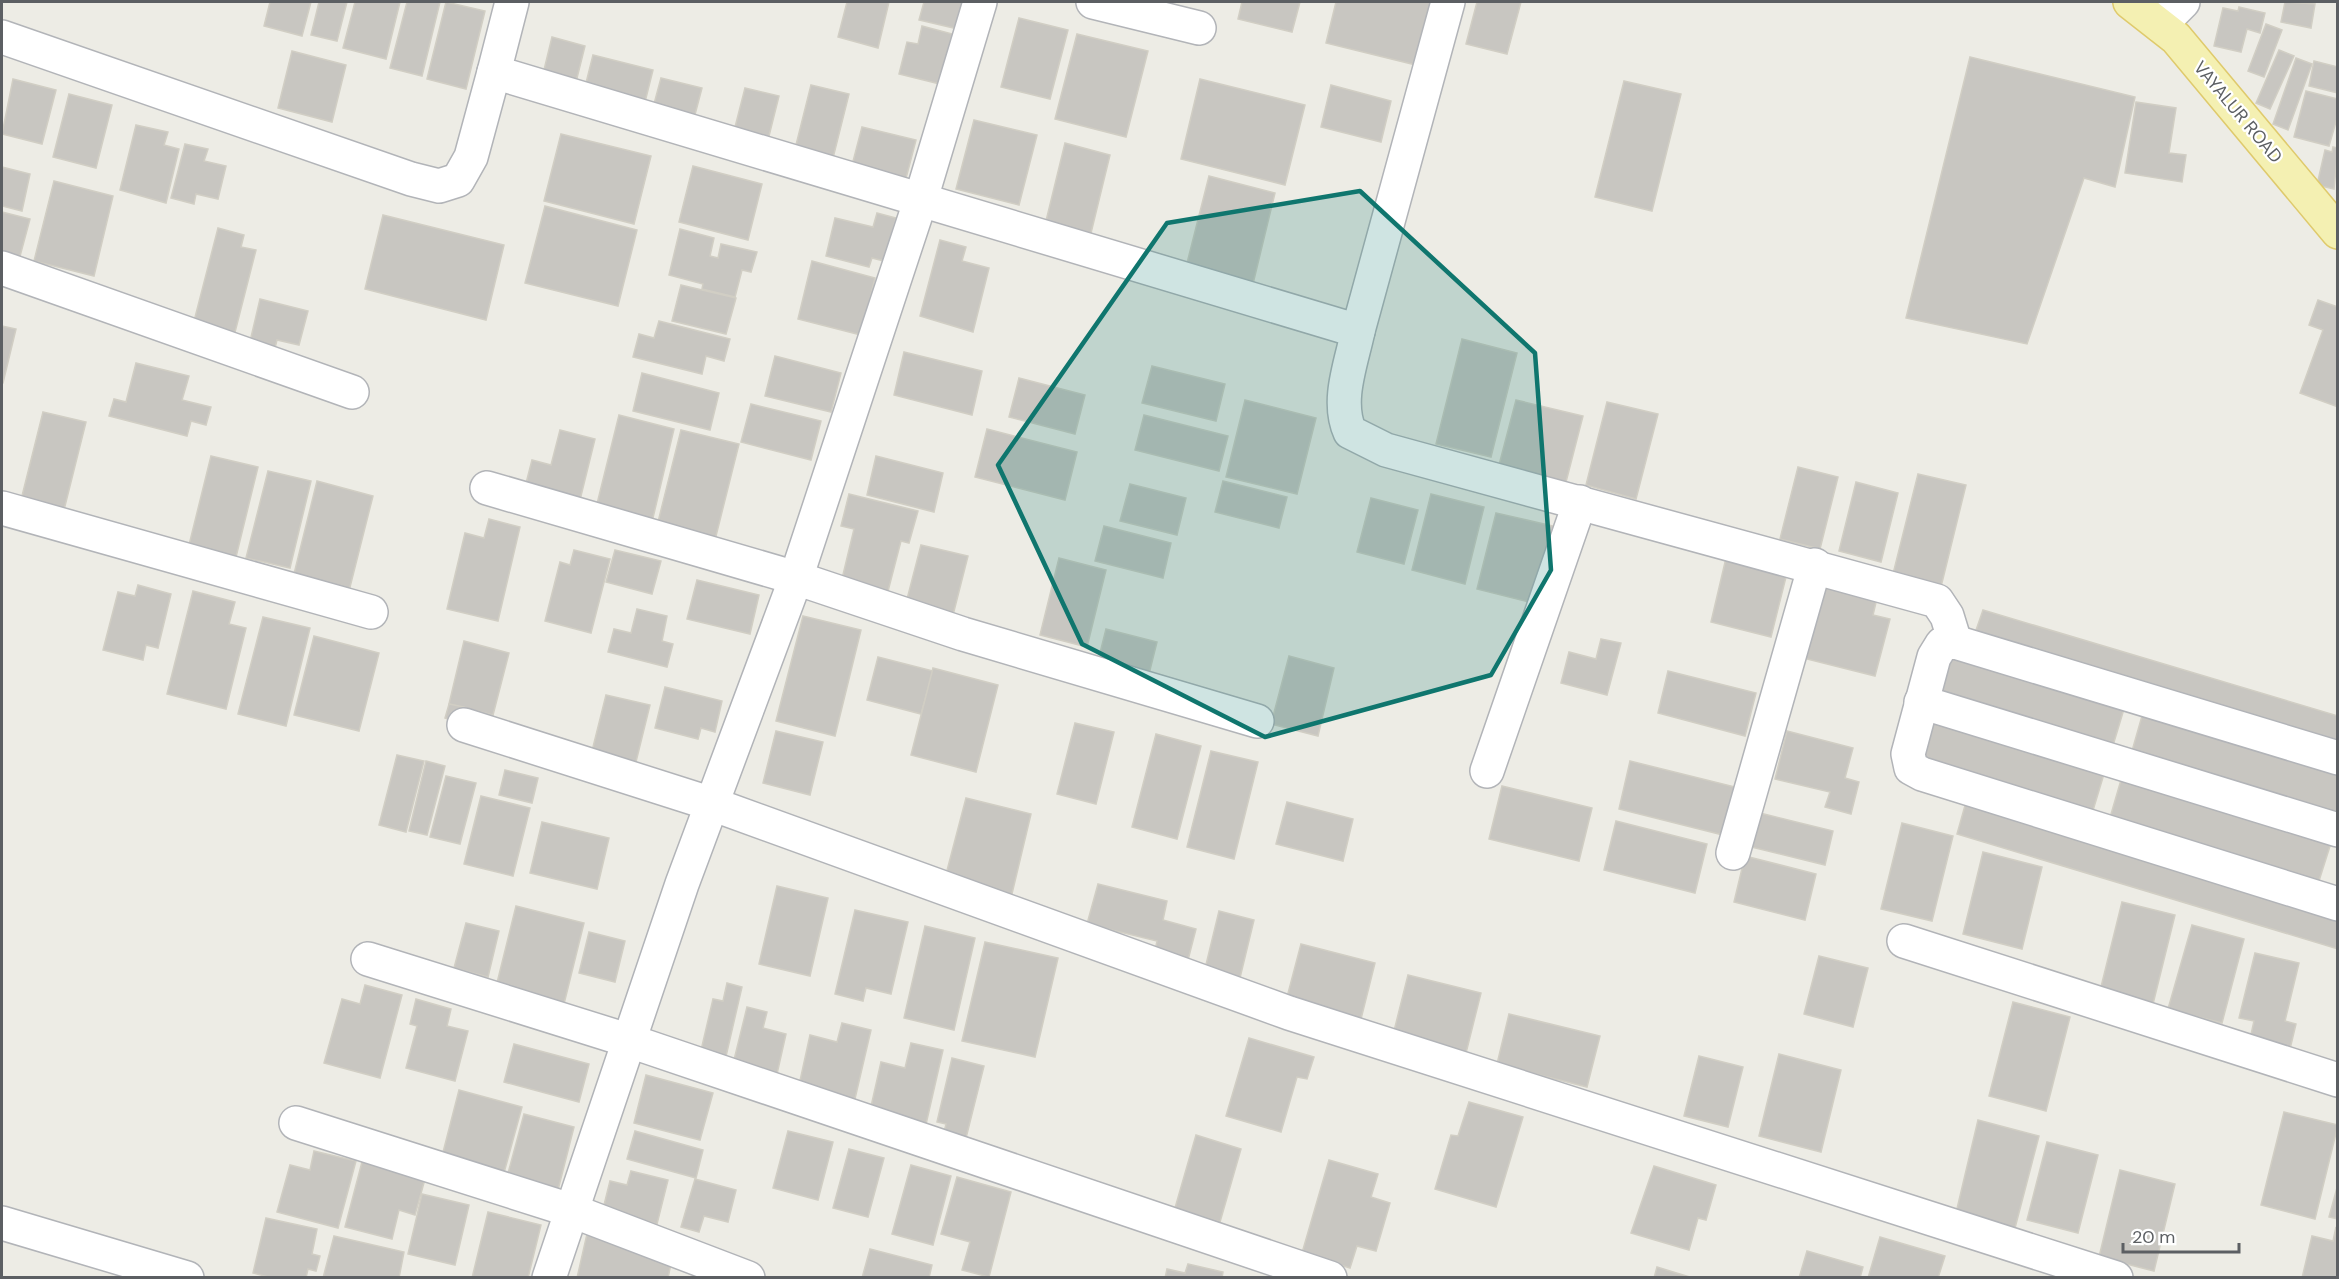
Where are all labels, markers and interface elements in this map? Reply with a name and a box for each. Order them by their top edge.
street label: VAYALUR ROAD [2188,56,2288,168]
scale bar [2123,1216,2238,1254]
text: 20 m [2132,1225,2175,1249]

